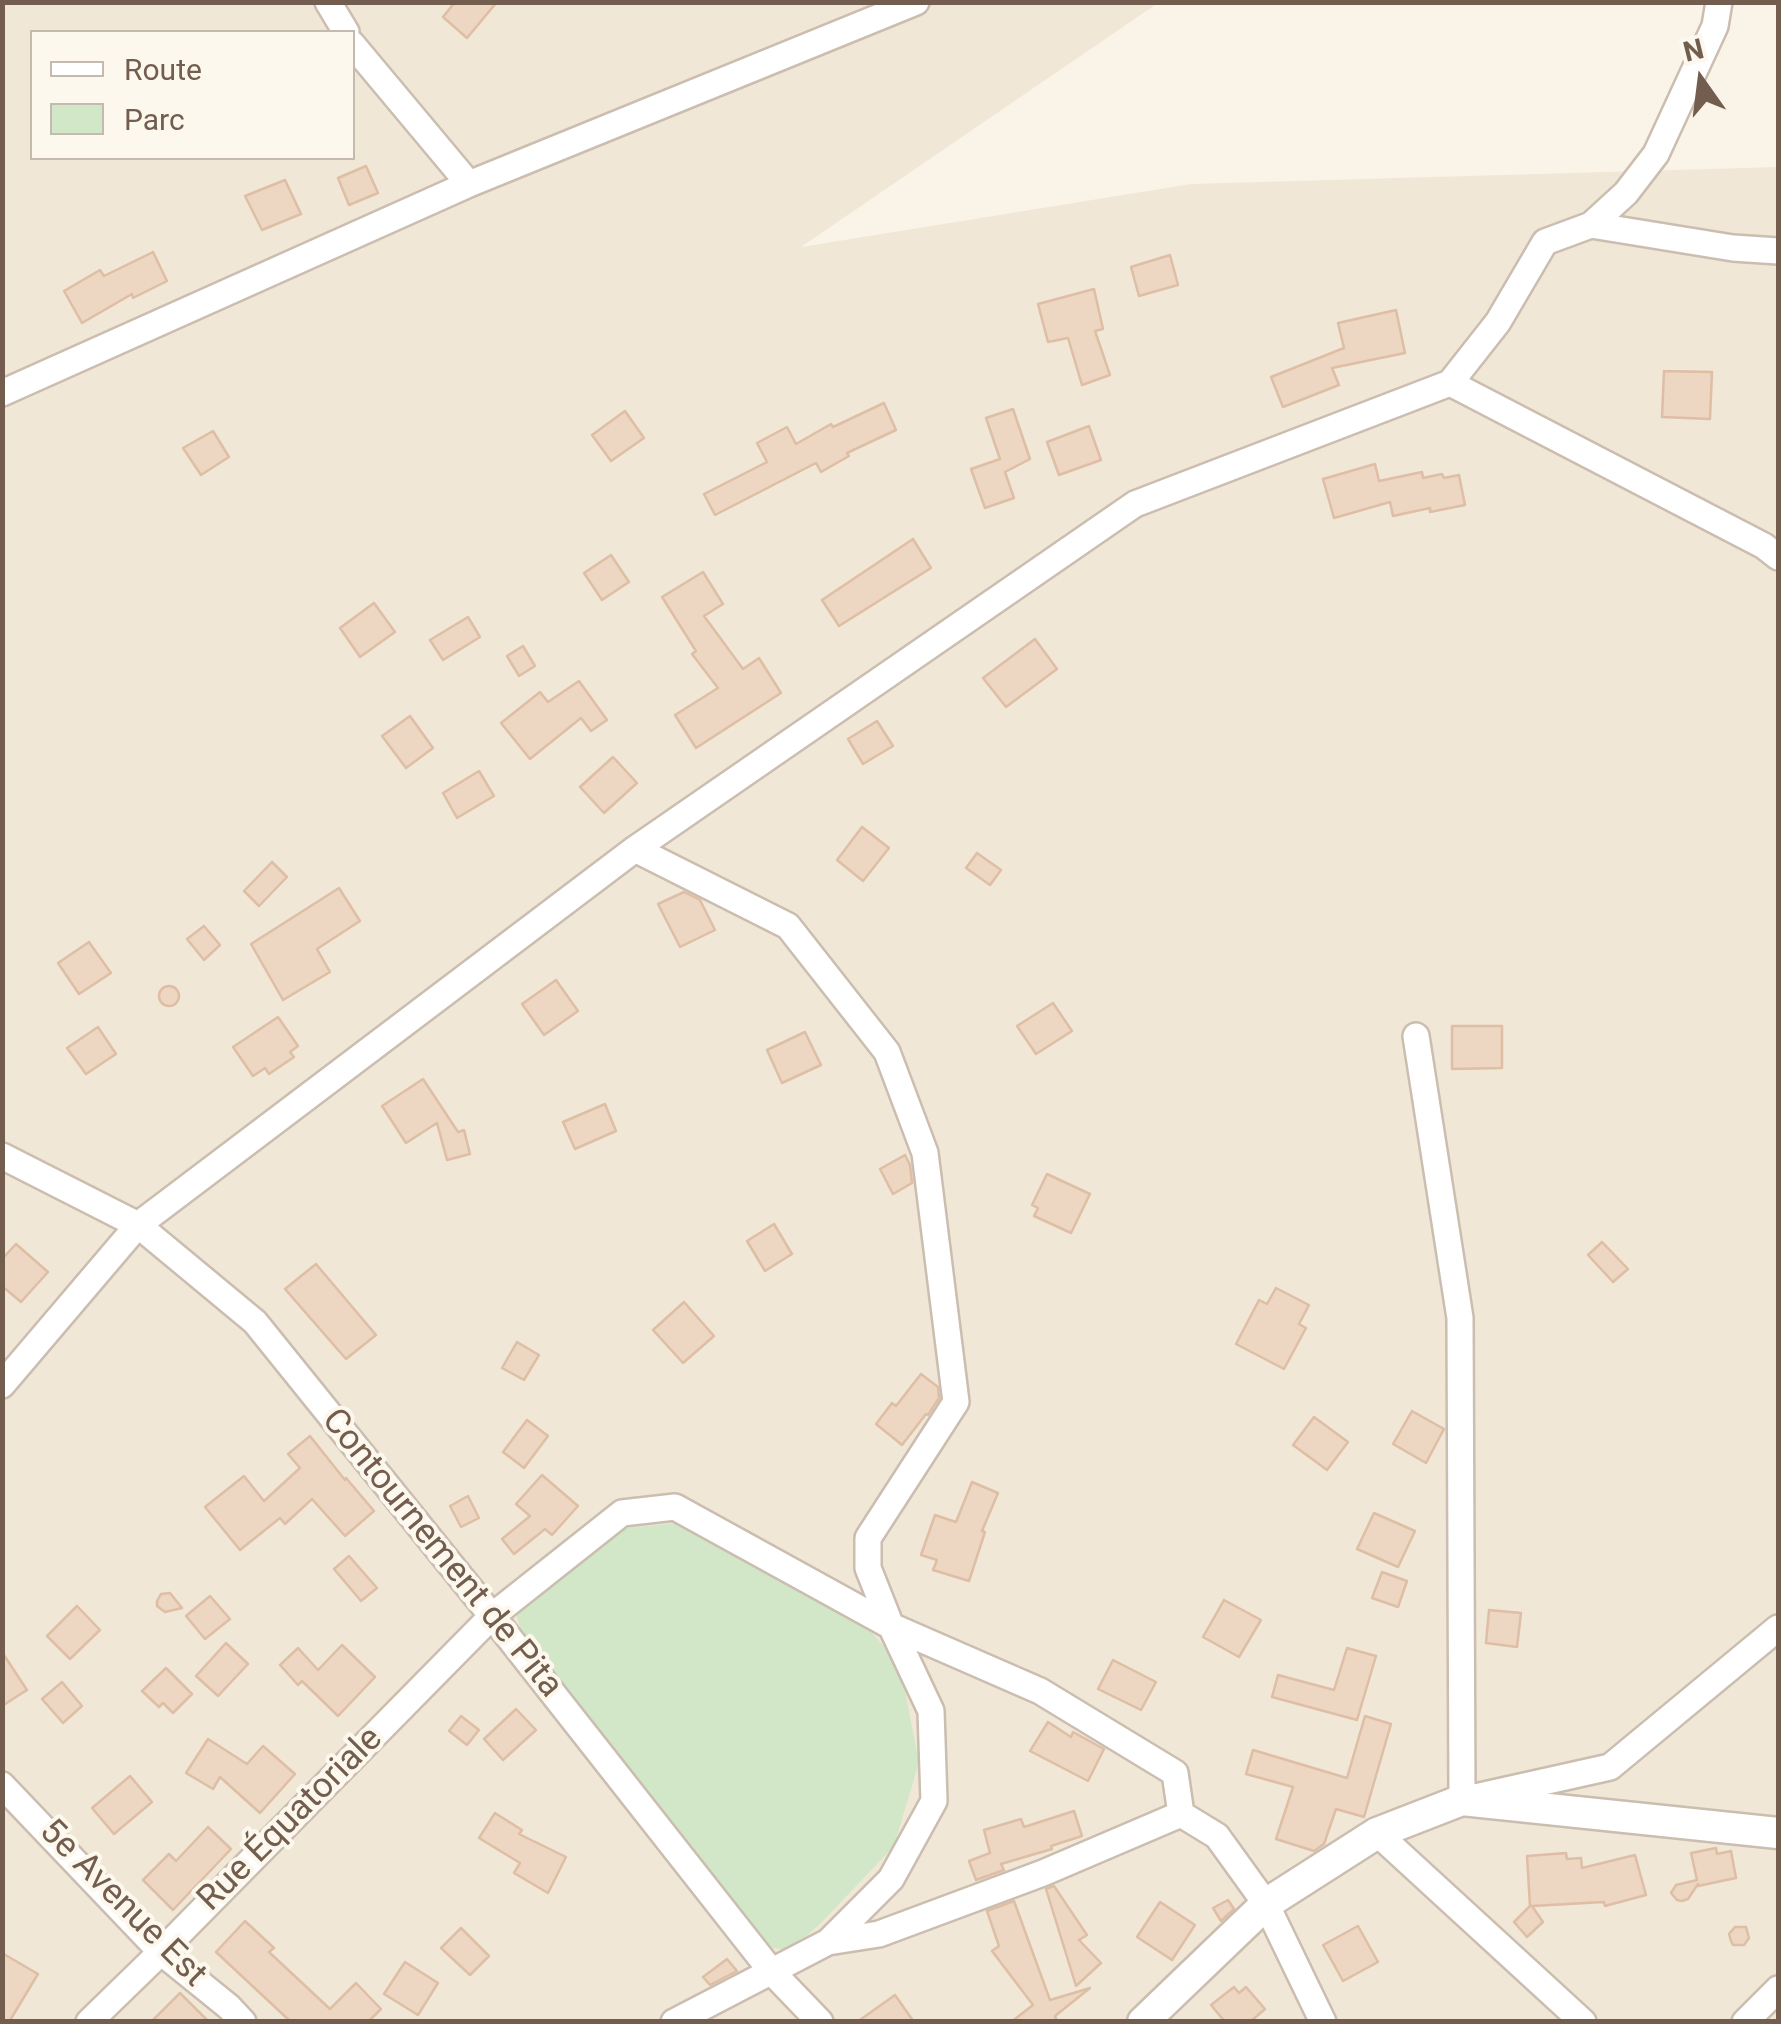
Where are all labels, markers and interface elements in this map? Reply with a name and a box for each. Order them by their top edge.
legend [30,30,355,160]
north arrow [1651,30,1751,130]
text: N [1680,32,1707,69]
text: Route [124,52,202,87]
text: Parc [124,102,185,137]
street label: Contournement de Pita [312,1401,570,1707]
street label: Rue Équatoriale [190,1719,392,1921]
street label: 5e Avenue Est [30,1812,214,1996]

